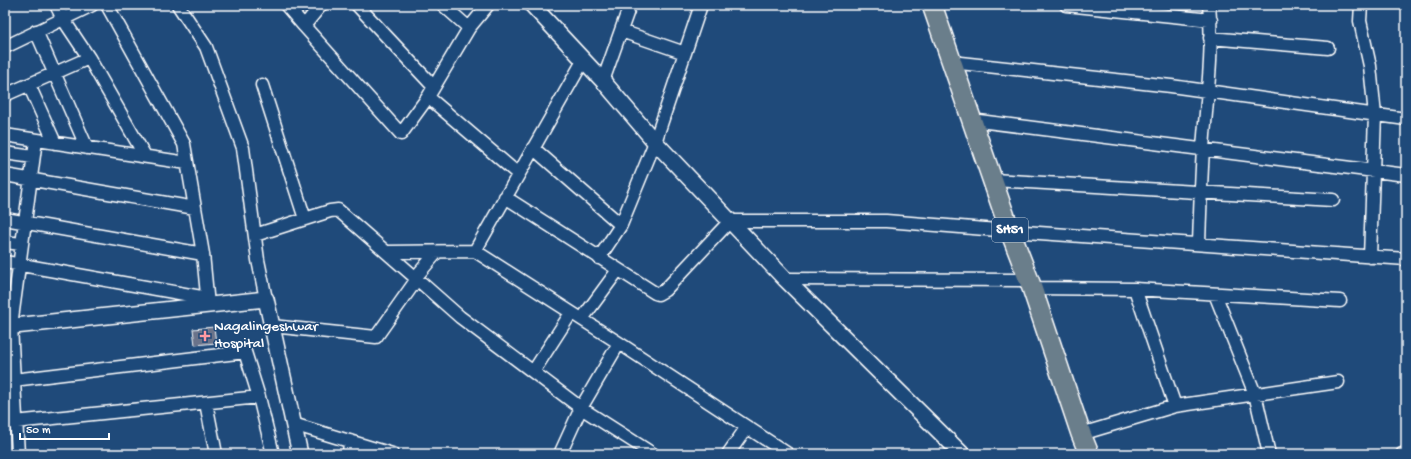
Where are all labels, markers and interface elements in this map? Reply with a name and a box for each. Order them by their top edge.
road number: SH51 [992,218,1028,242]
place label: Nagalingeshwar Hospital [214,318,319,353]
marker: Nagalingeshwar Hospital [199,330,211,342]
scale bar [20,415,109,441]
text: 50 m [26,424,51,438]

